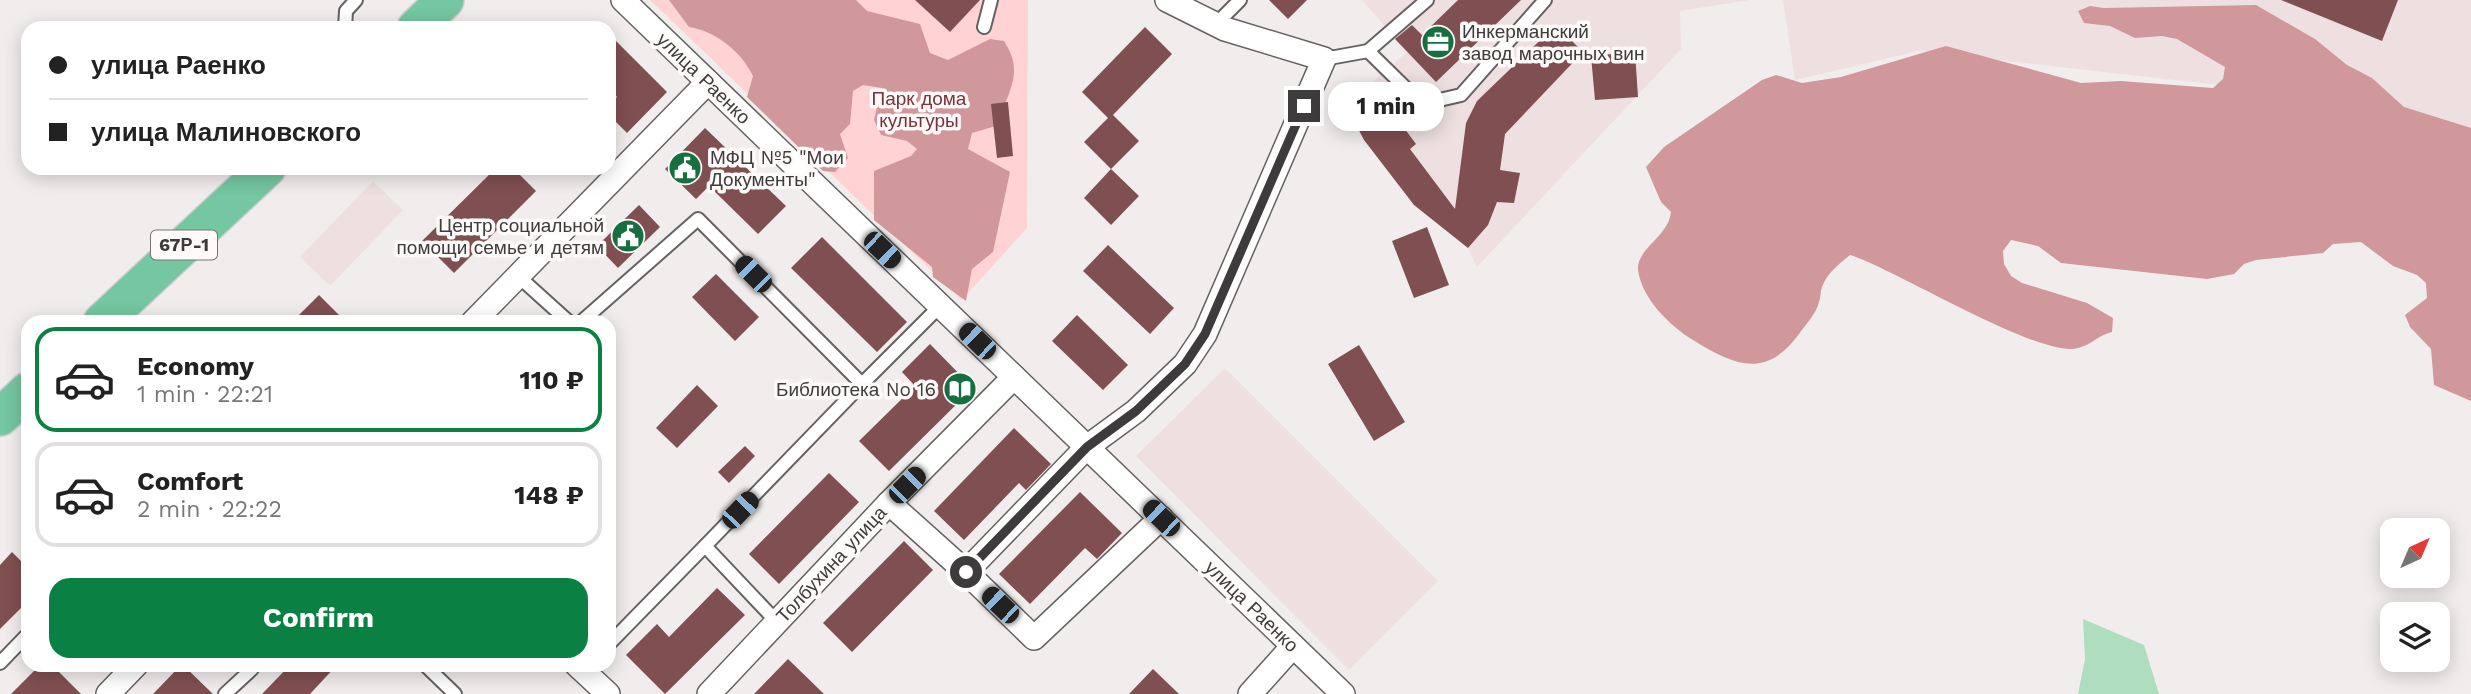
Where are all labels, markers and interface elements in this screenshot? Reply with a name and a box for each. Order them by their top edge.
place label: Инкерманский завод марочных вин [1462,20,1644,65]
office icon: Инкерманский завод марочных вин [1419,23,1457,61]
street label: улица Раенко [652,28,755,129]
text: улица Раенко [91,50,266,80]
callout: 1 min [1328,82,1444,130]
park label: Парк дома культуры [872,87,967,132]
route end [1288,90,1320,122]
text: 1 min [1356,93,1416,120]
text: улица Малиновского [91,117,361,147]
place label: МФЦ №5 "Мои Документы" [710,146,844,191]
public building icon: МФЦ №5 "Мои Документы" [666,149,704,187]
place label: Центр социальной помощи семье и детям [397,214,604,259]
public building icon: Центр социальной помощи семье и детям [609,217,647,255]
car [860,228,905,272]
road number: 67Р-1 [151,230,217,260]
car [731,252,776,296]
car [955,319,1000,363]
icon: car [53,348,116,411]
text: Economy [137,351,254,381]
text: 110 ₽ [520,365,584,395]
library icon: Библиотека No 16 [941,370,979,408]
place label: Библиотека No 16 [776,378,936,401]
text: 1 min · 22:21 [137,381,273,408]
icon: car [53,463,116,526]
car [885,463,930,507]
text: Comfort [137,466,243,496]
text: 148 ₽ [514,480,584,510]
car [718,488,763,532]
text: 2 min · 22:22 [137,496,282,523]
car [1139,496,1184,540]
street label: Толбухина улица [771,501,892,627]
north arrow [2380,518,2450,588]
map controls [2380,518,2450,672]
route start [950,556,982,588]
street label: улица Раенко [1200,556,1303,657]
button: Confirm [49,578,588,658]
car [978,583,1023,627]
button: layers [2380,602,2450,672]

